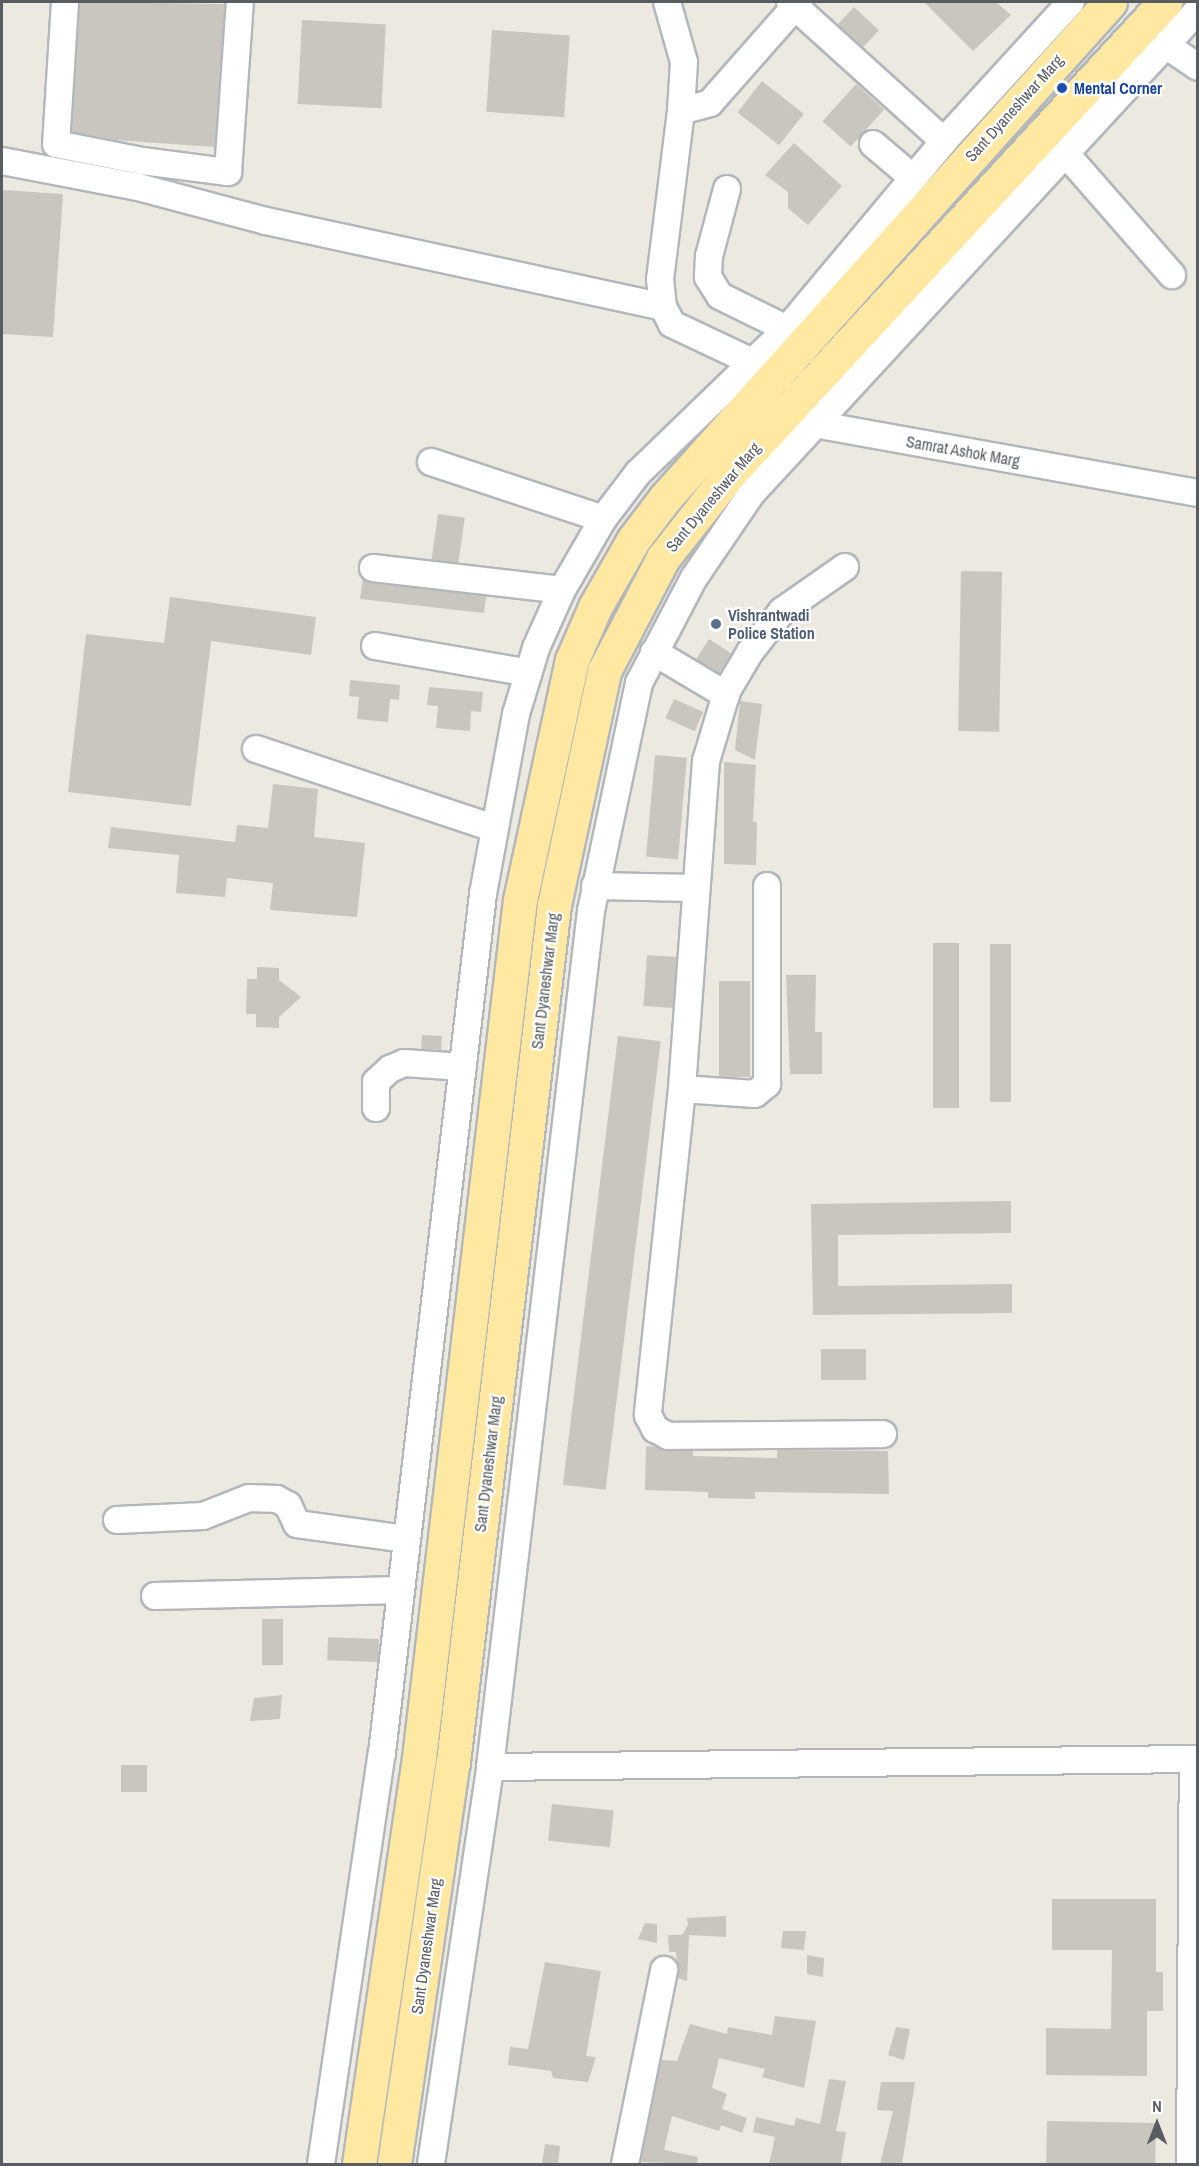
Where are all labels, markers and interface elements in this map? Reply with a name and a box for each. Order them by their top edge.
street label: Sant Dyaneshwar Marg [961,51,1067,165]
place label: Mental Corner [1074,78,1162,98]
marker: Mental Corner [1055,81,1069,95]
street label: Samrat Ashok Marg [904,431,1022,471]
street label: Sant Dyaneshwar Marg [662,438,764,556]
place label: Vishrantwadi Police Station [728,605,815,643]
marker: Vishrantwadi Police Station [709,617,723,631]
street label: Sant Dyaneshwar Marg [527,912,563,1050]
street label: Sant Dyaneshwar Marg [470,1395,506,1533]
street label: Sant Dyaneshwar Marg [407,1877,445,2015]
north arrow [1127,2094,1187,2154]
text: N [1152,2095,1162,2117]

